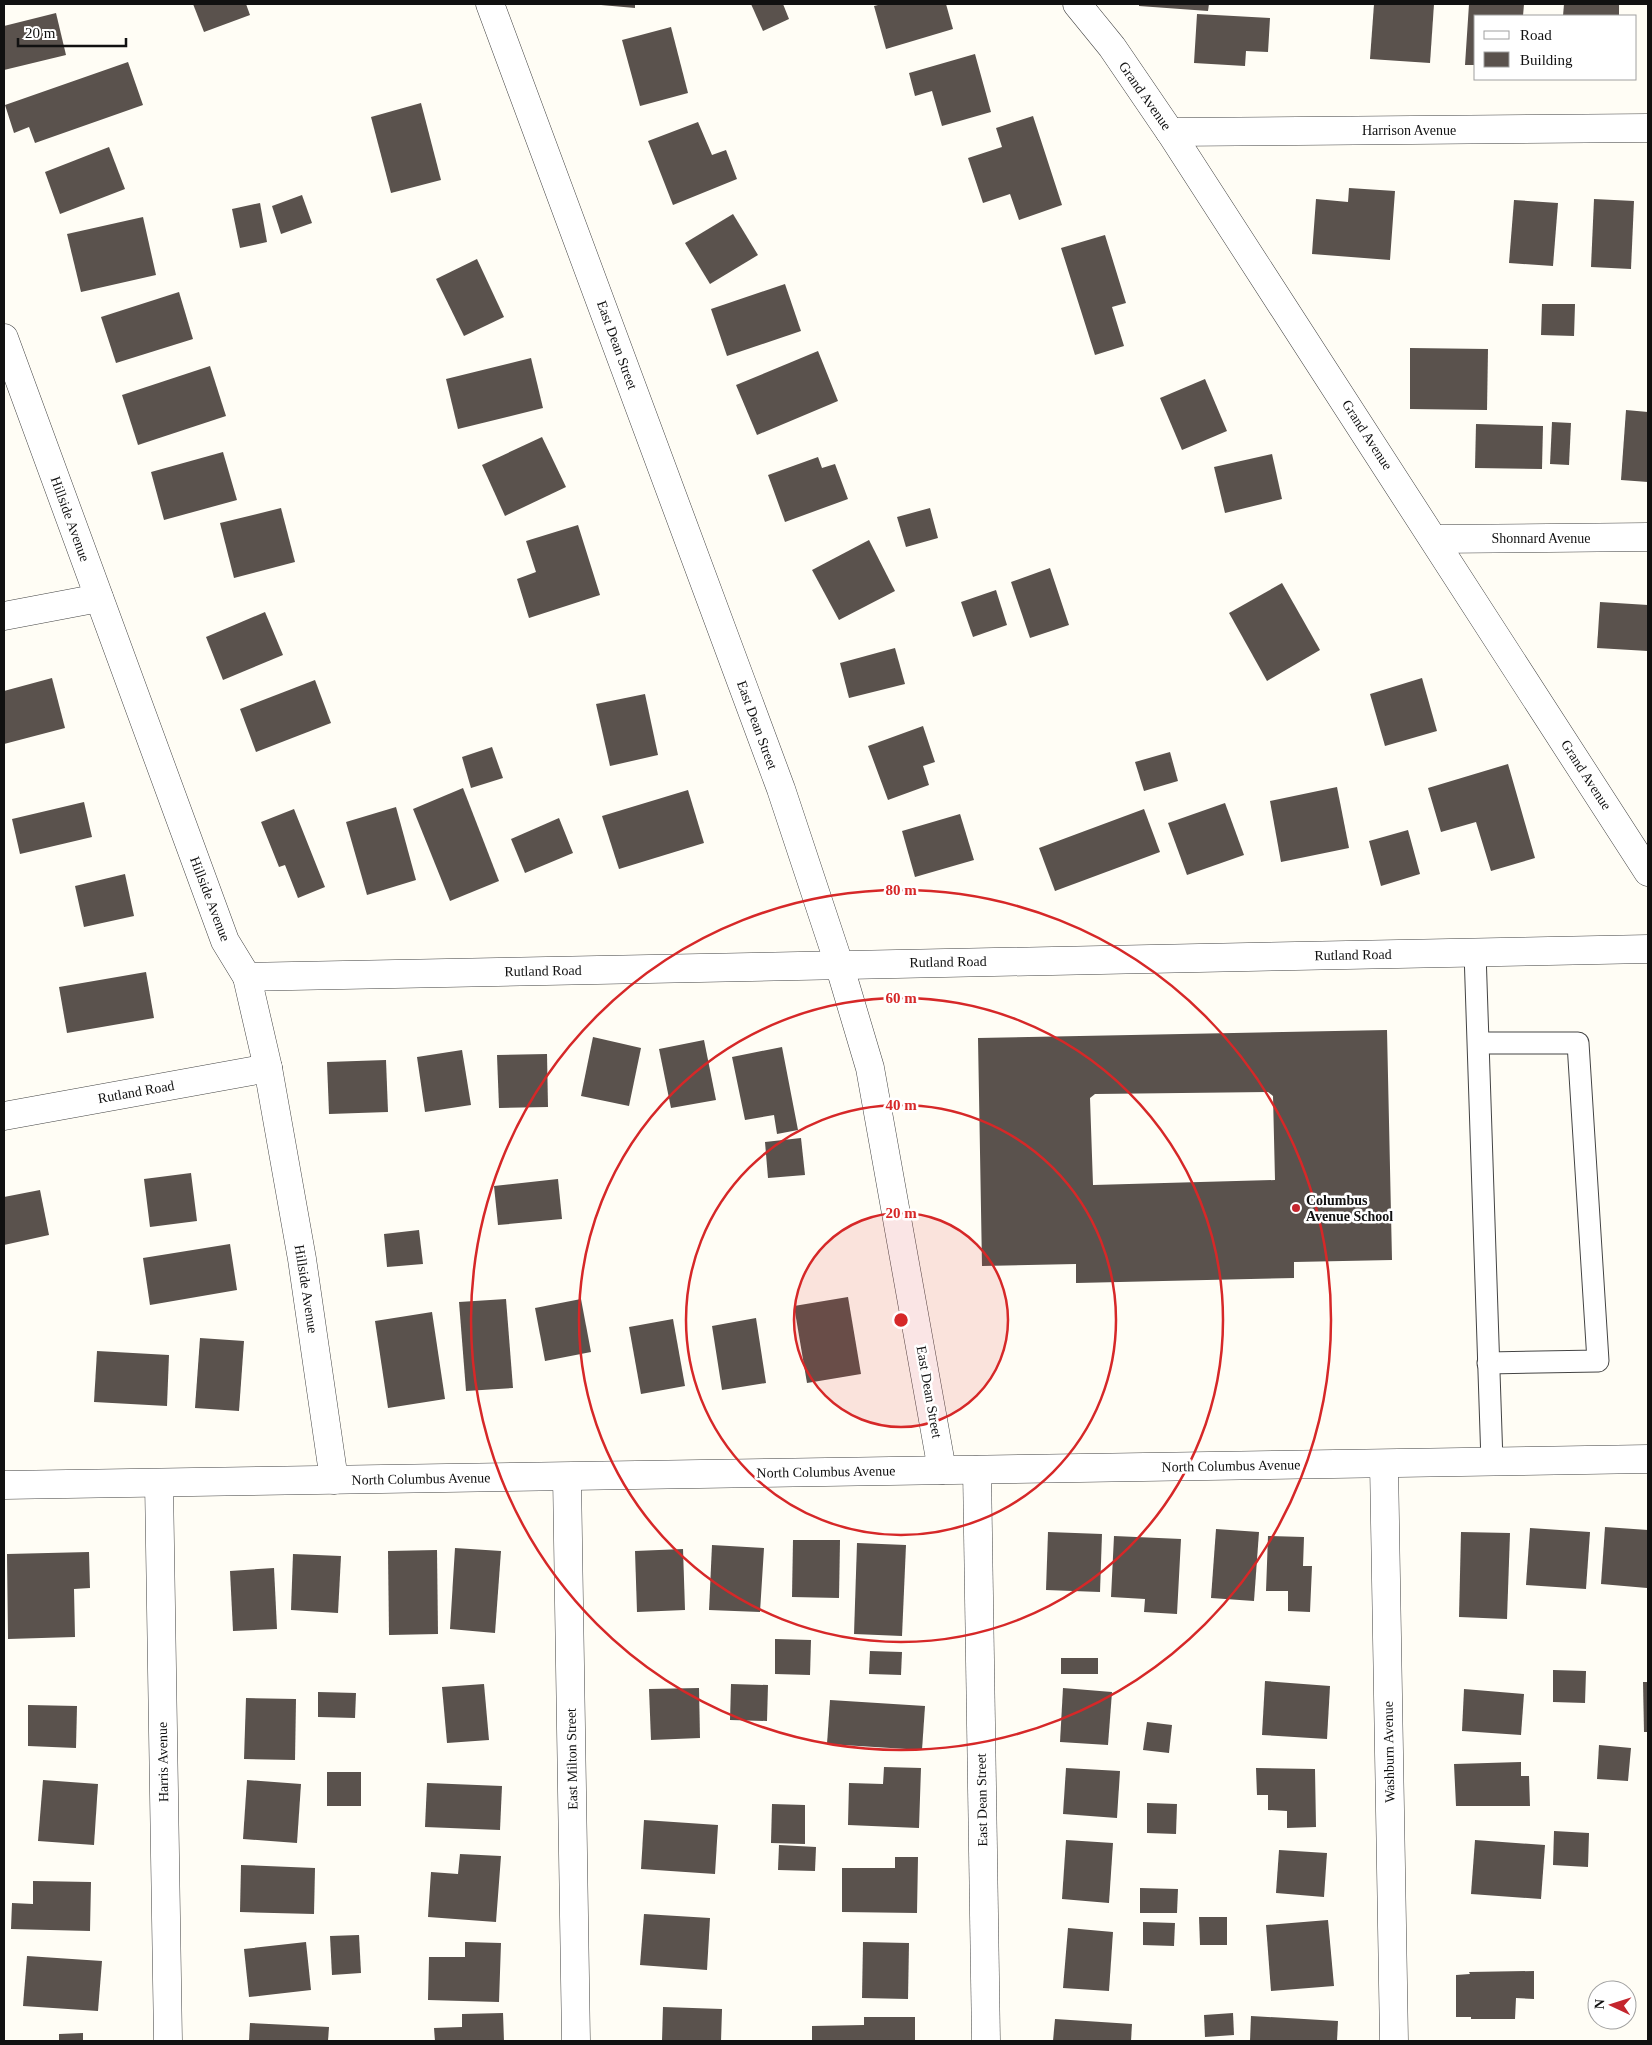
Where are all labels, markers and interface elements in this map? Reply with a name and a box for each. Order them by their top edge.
scale bar [18,15,125,47]
legend [1474,15,1637,80]
text: 20 m [25,25,56,41]
text: Road [1520,27,1552,43]
text: Building [1520,52,1573,68]
street label: Grand Avenue [1116,59,1174,133]
street label: Harrison Avenue [1362,123,1456,138]
street label: East Dean Street [594,299,640,392]
street label: Grand Avenue [1339,397,1395,473]
street label: Hillside Avenue [48,474,92,564]
street label: Shonnard Avenue [1492,531,1590,546]
street label: East Dean Street [734,679,780,772]
street label: Grand Avenue [1558,737,1614,813]
street label: Hillside Avenue [187,855,233,943]
text: 80 m [885,882,917,898]
street label: Rutland Road [1314,947,1392,963]
street label: Rutland Road [909,954,987,970]
street label: Rutland Road [504,963,582,979]
text: 60 m [885,990,917,1006]
street label: Rutland Road [97,1078,175,1106]
text: 40 m [885,1097,917,1113]
place label: Columbus Avenue School [1306,1193,1393,1224]
marker: Columbus Avenue School [1290,1202,1302,1214]
text: 20 m [885,1205,917,1221]
street label: Hillside Avenue [292,1244,320,1334]
centre of rings [892,1311,910,1329]
street label: East Dean Street [914,1345,945,1439]
street label: North Columbus Avenue [1161,1457,1301,1475]
street label: North Columbus Avenue [756,1463,896,1481]
street label: North Columbus Avenue [351,1470,491,1488]
street label: Washburn Avenue [1381,1701,1397,1803]
street label: East Milton Street [564,1708,580,1810]
street label: Harris Avenue [155,1722,171,1802]
street label: East Dean Street [974,1753,990,1847]
north arrow [1587,1980,1637,2030]
text: N [1592,1999,1607,2010]

